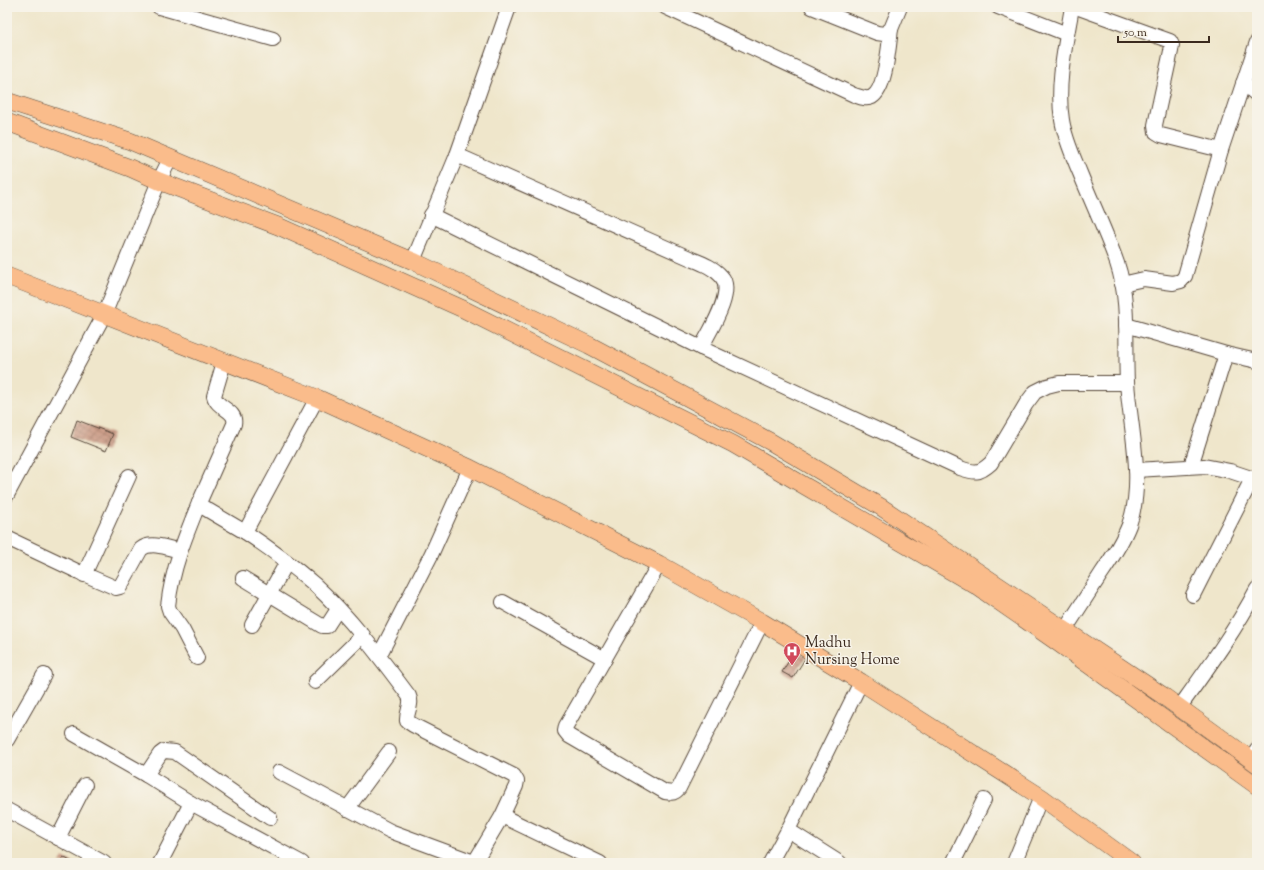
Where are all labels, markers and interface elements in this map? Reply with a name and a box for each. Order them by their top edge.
scale bar [1118,18,1209,44]
text: 50 m [1123,24,1147,42]
place label: Madhu Nursing Home [805,633,900,671]
hospital icon: Madhu Nursing Home [782,641,802,666]

